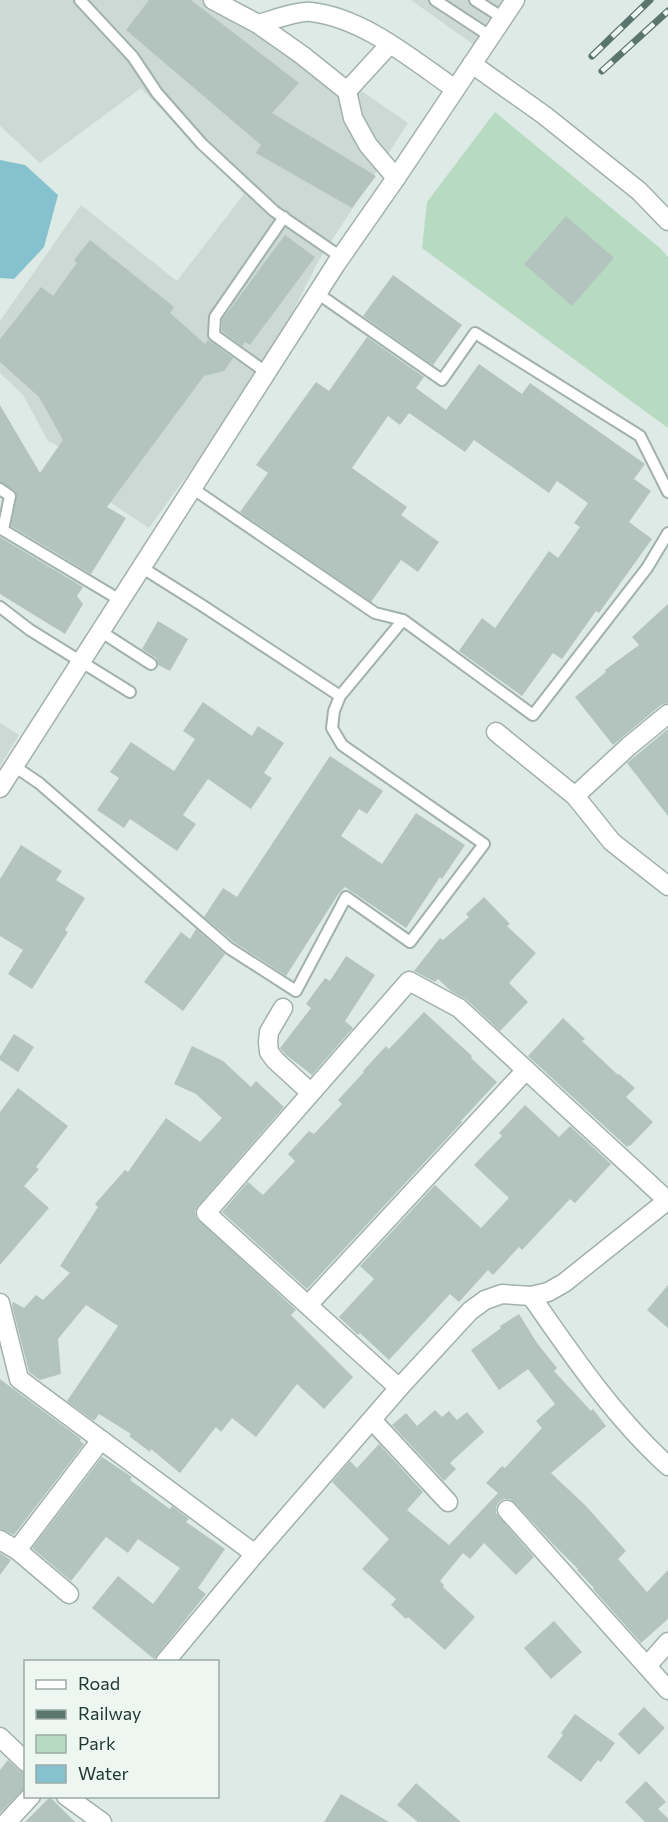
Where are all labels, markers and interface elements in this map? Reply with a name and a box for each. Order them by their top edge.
legend [24,1660,219,1798]
text: Road [78,1672,120,1694]
text: Railway [78,1702,141,1724]
text: Park [78,1732,116,1754]
text: Water [78,1762,129,1784]

